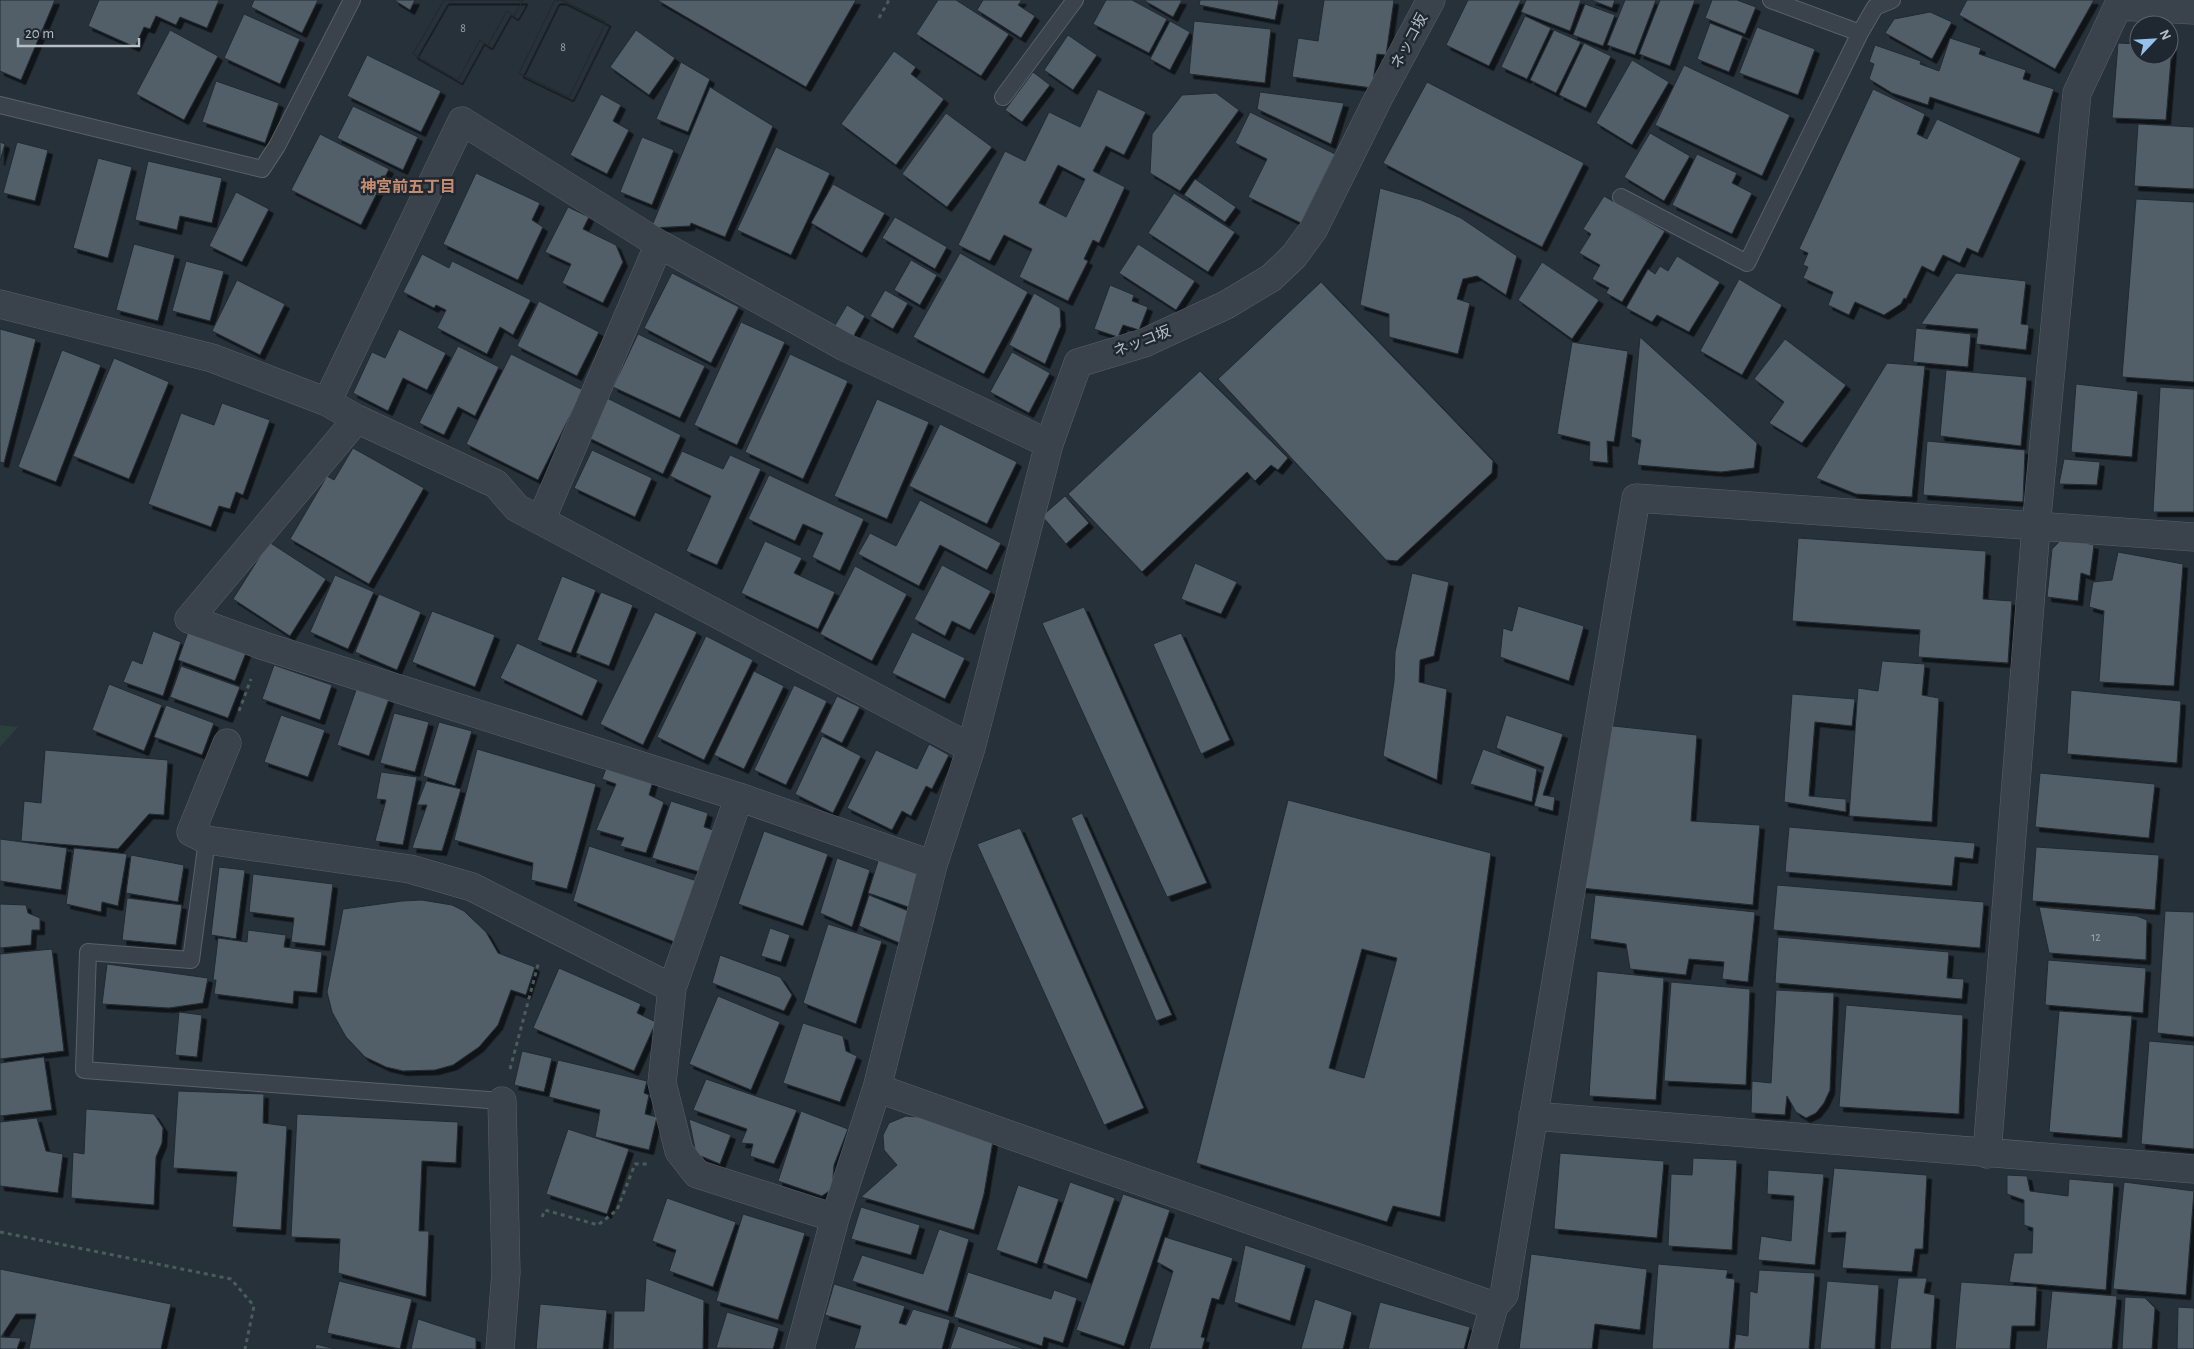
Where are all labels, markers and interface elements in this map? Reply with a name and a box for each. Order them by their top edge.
street label: ネッコ坂 [1388,11,1430,71]
scale bar [18,15,139,47]
north arrow [2129,15,2179,65]
house number: 8 [460,22,466,34]
text: 20 m [25,26,54,41]
text: N [2156,28,2173,42]
house number: 8 [560,41,566,53]
district label: 神宮前五丁目 [360,177,456,195]
street label: ネッコ坂 [1111,323,1173,359]
house number: 12 [2091,931,2101,943]

